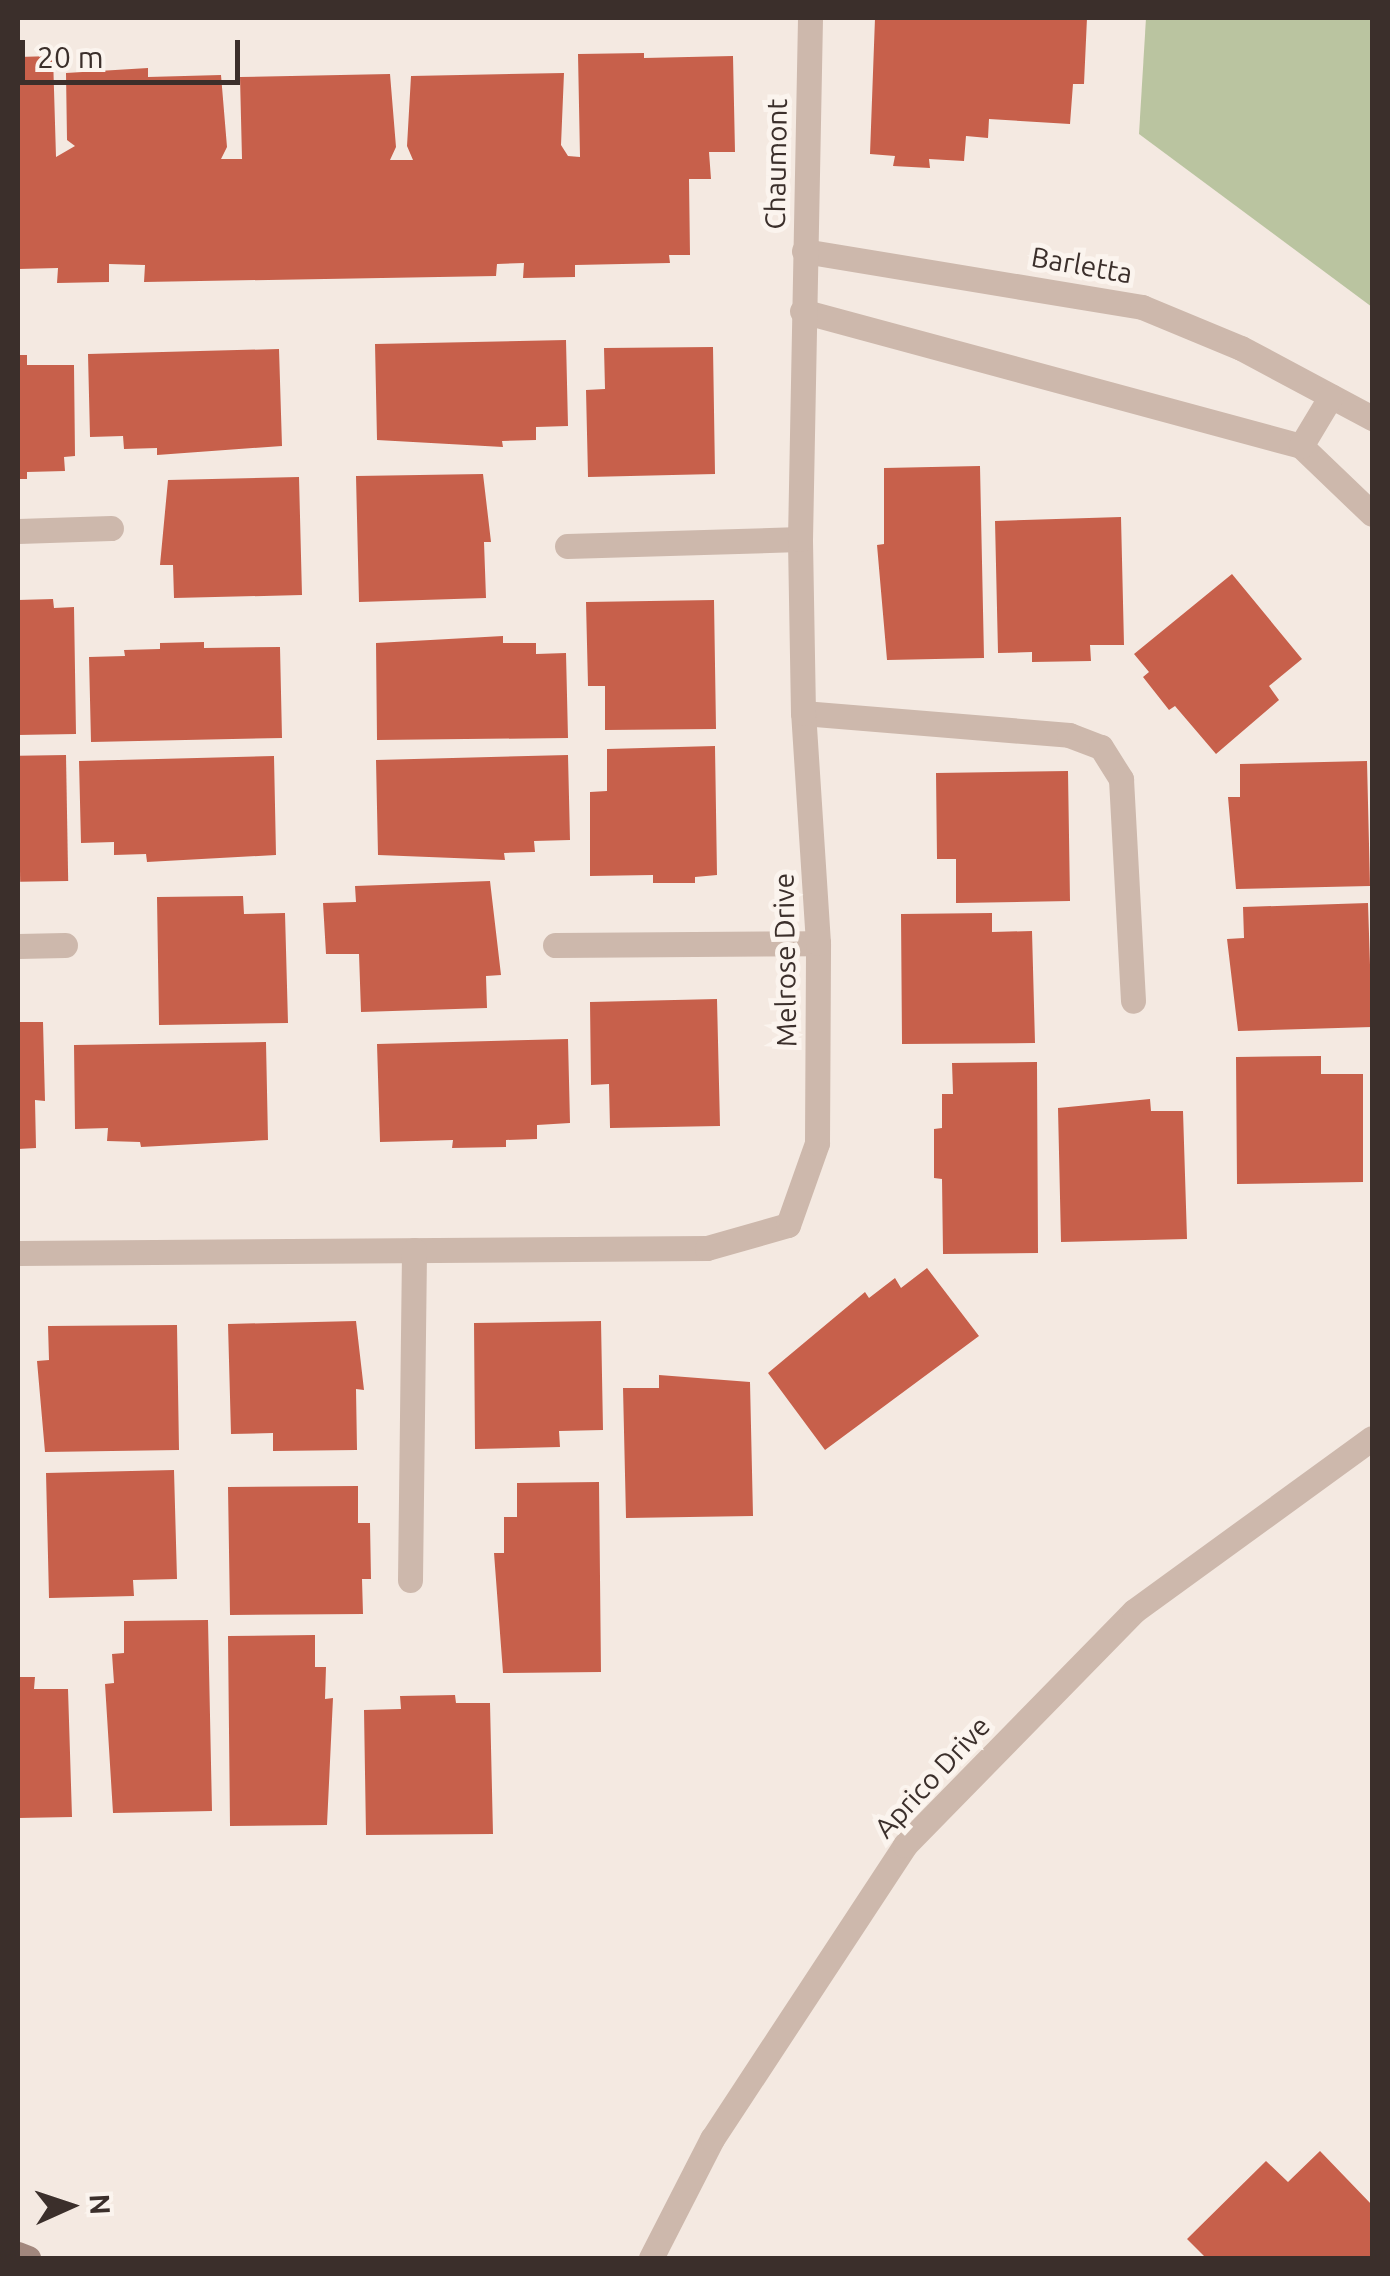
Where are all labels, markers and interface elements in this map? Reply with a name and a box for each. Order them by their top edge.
scale bar [25,20,245,82]
text: 20 m [37,40,104,74]
street label: Chaumont [758,98,794,230]
street label: Barletta [1029,240,1135,290]
street label: Melrose Drive [767,873,803,1047]
street label: Aprico Drive [867,1709,997,1845]
north arrow [20,2156,120,2256]
text: N [84,2193,116,2216]

